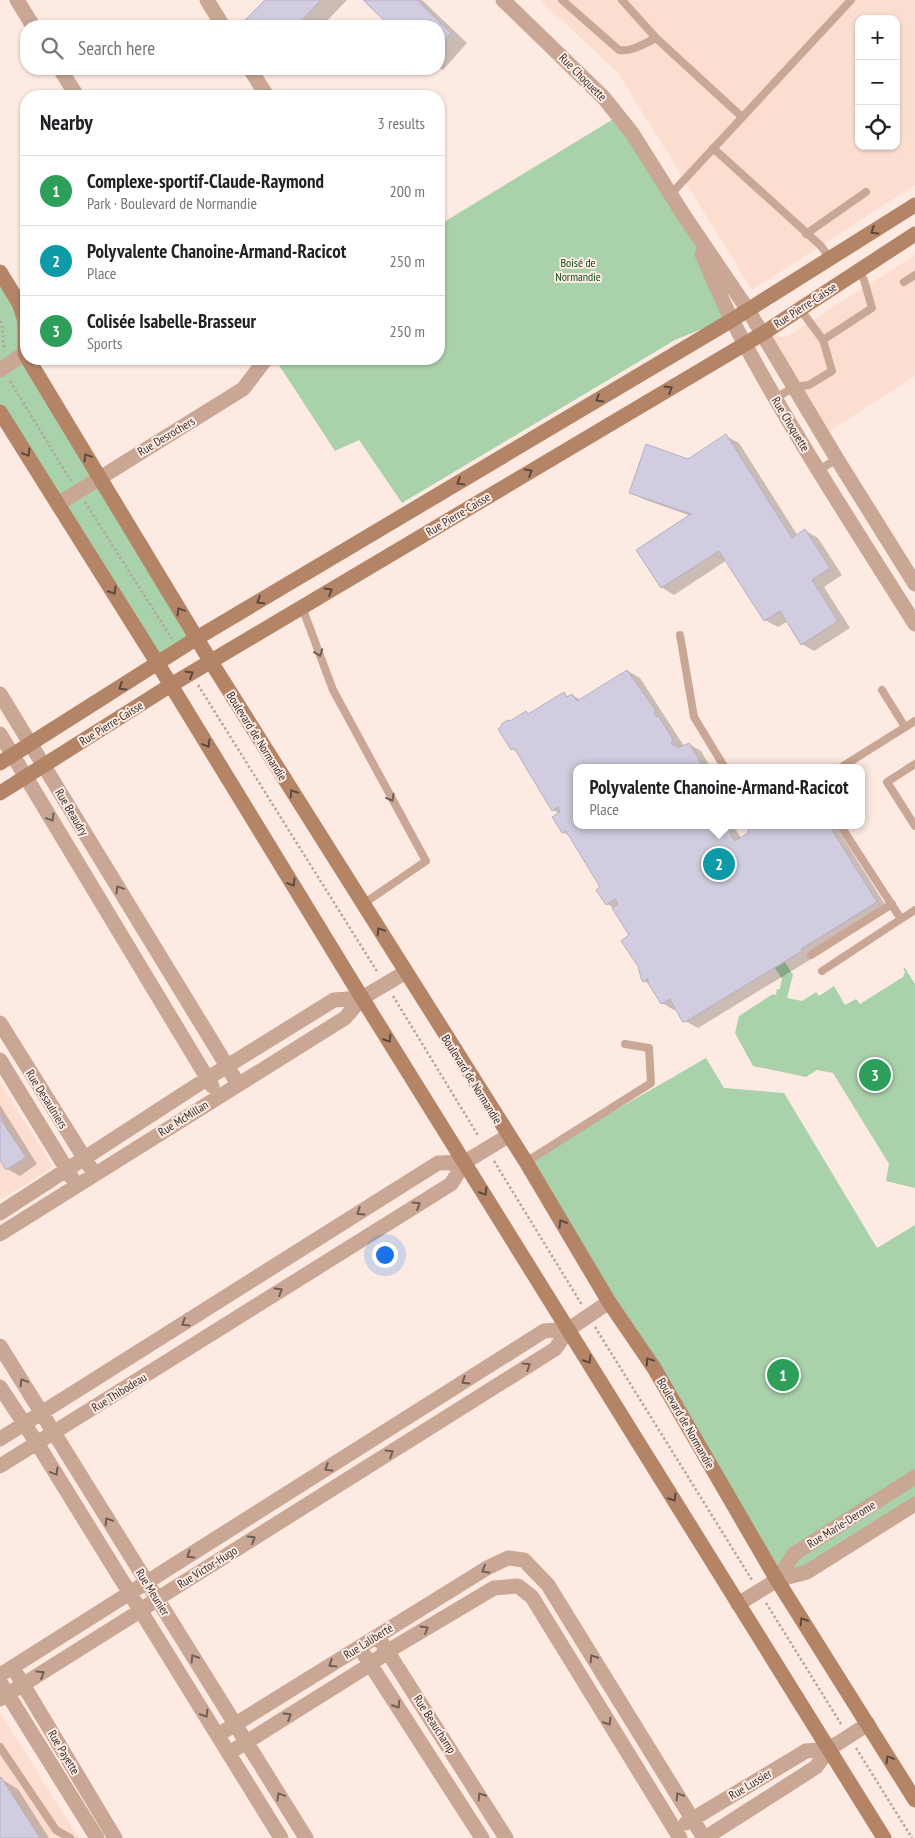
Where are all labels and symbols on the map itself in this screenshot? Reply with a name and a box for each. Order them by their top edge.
street label: Rue Choquette [556,50,610,104]
one-way arrow [870,224,879,234]
park label: Boisé de Normandie [555,255,601,284]
street label: Rue Pierre-Caisse [771,279,839,331]
one-way arrow [663,385,672,395]
one-way arrow [596,392,605,402]
street label: Rue Choquette [769,394,813,454]
street label: Rue Desrochers [135,413,197,459]
one-way arrow [20,448,30,457]
one-way arrow [83,453,93,462]
one-way arrow [523,469,532,479]
one-way arrow [456,475,465,485]
street label: Rue Pierre-Caisse [423,489,493,539]
one-way arrow [106,585,116,594]
one-way arrow [324,588,333,598]
one-way arrow [257,594,266,604]
one-way arrow [177,607,187,616]
one-way arrow [313,648,323,657]
one-way arrow [184,671,193,681]
one-way arrow [119,680,128,690]
street label: Boulevard de Normandie [224,689,290,783]
street label: Rue Pierre-Caisse [76,697,146,749]
one-way arrow [201,739,211,748]
street label: Rue Beaudry [52,786,92,839]
one-way arrow [290,790,300,799]
one-way arrow [385,793,395,802]
one-way arrow [44,813,54,822]
pin: 2 [703,845,735,883]
one-way arrow [286,877,295,886]
one-way arrow [115,885,125,894]
one-way arrow [376,928,386,937]
street label: Boulevard de Normandie [439,1032,505,1126]
one-way arrow [382,1034,392,1043]
pin: 3 [859,1056,891,1094]
street label: Rue Desaulniers [23,1067,71,1131]
street label: Rue McMillan [155,1097,211,1139]
one-way arrow [477,1187,487,1196]
one-way arrow [412,1202,421,1212]
one-way arrow [357,1205,366,1215]
one-way arrow [559,1220,569,1229]
your location [372,1242,398,1268]
one-way arrow [273,1287,282,1297]
one-way arrow [181,1316,190,1326]
one-way arrow [582,1354,592,1363]
pin: 1 [767,1356,799,1394]
one-way arrow [645,1357,655,1366]
one-way arrow [522,1363,531,1373]
street label: Rue Thibodeau [89,1369,149,1415]
one-way arrow [461,1375,470,1385]
street label: Boulevard de Normandie [654,1375,718,1471]
one-way arrow [19,1379,29,1388]
one-way arrow [384,1449,393,1459]
one-way arrow [324,1462,333,1472]
one-way arrow [48,1466,58,1475]
one-way arrow [667,1493,676,1502]
street label: Rue Marie-Derome [804,1497,878,1551]
one-way arrow [105,1517,115,1526]
one-way arrow [246,1536,255,1545]
street label: Rue Victor-Hugo [174,1543,240,1591]
one-way arrow [187,1549,196,1558]
one-way arrow [481,1563,490,1573]
street label: Rue Meunier [133,1566,174,1619]
one-way arrow [800,1617,809,1627]
street label: Rue Laliberté [341,1620,395,1662]
one-way arrow [420,1625,429,1635]
one-way arrow [590,1654,600,1663]
one-way arrow [191,1655,201,1664]
one-way arrow [328,1657,337,1667]
one-way arrow [36,1670,45,1680]
street label: Rue Beauchamp [411,1692,459,1756]
one-way arrow [391,1699,401,1708]
one-way arrow [199,1708,208,1718]
one-way arrow [283,1713,292,1723]
one-way arrow [602,1716,611,1725]
street label: Rue Payette [45,1727,83,1777]
one-way arrow [886,1755,896,1764]
street label: Rue Lussier [726,1765,775,1803]
one-way arrow [277,1793,287,1802]
one-way arrow [478,1793,487,1802]
one-way arrow [675,1793,685,1802]

